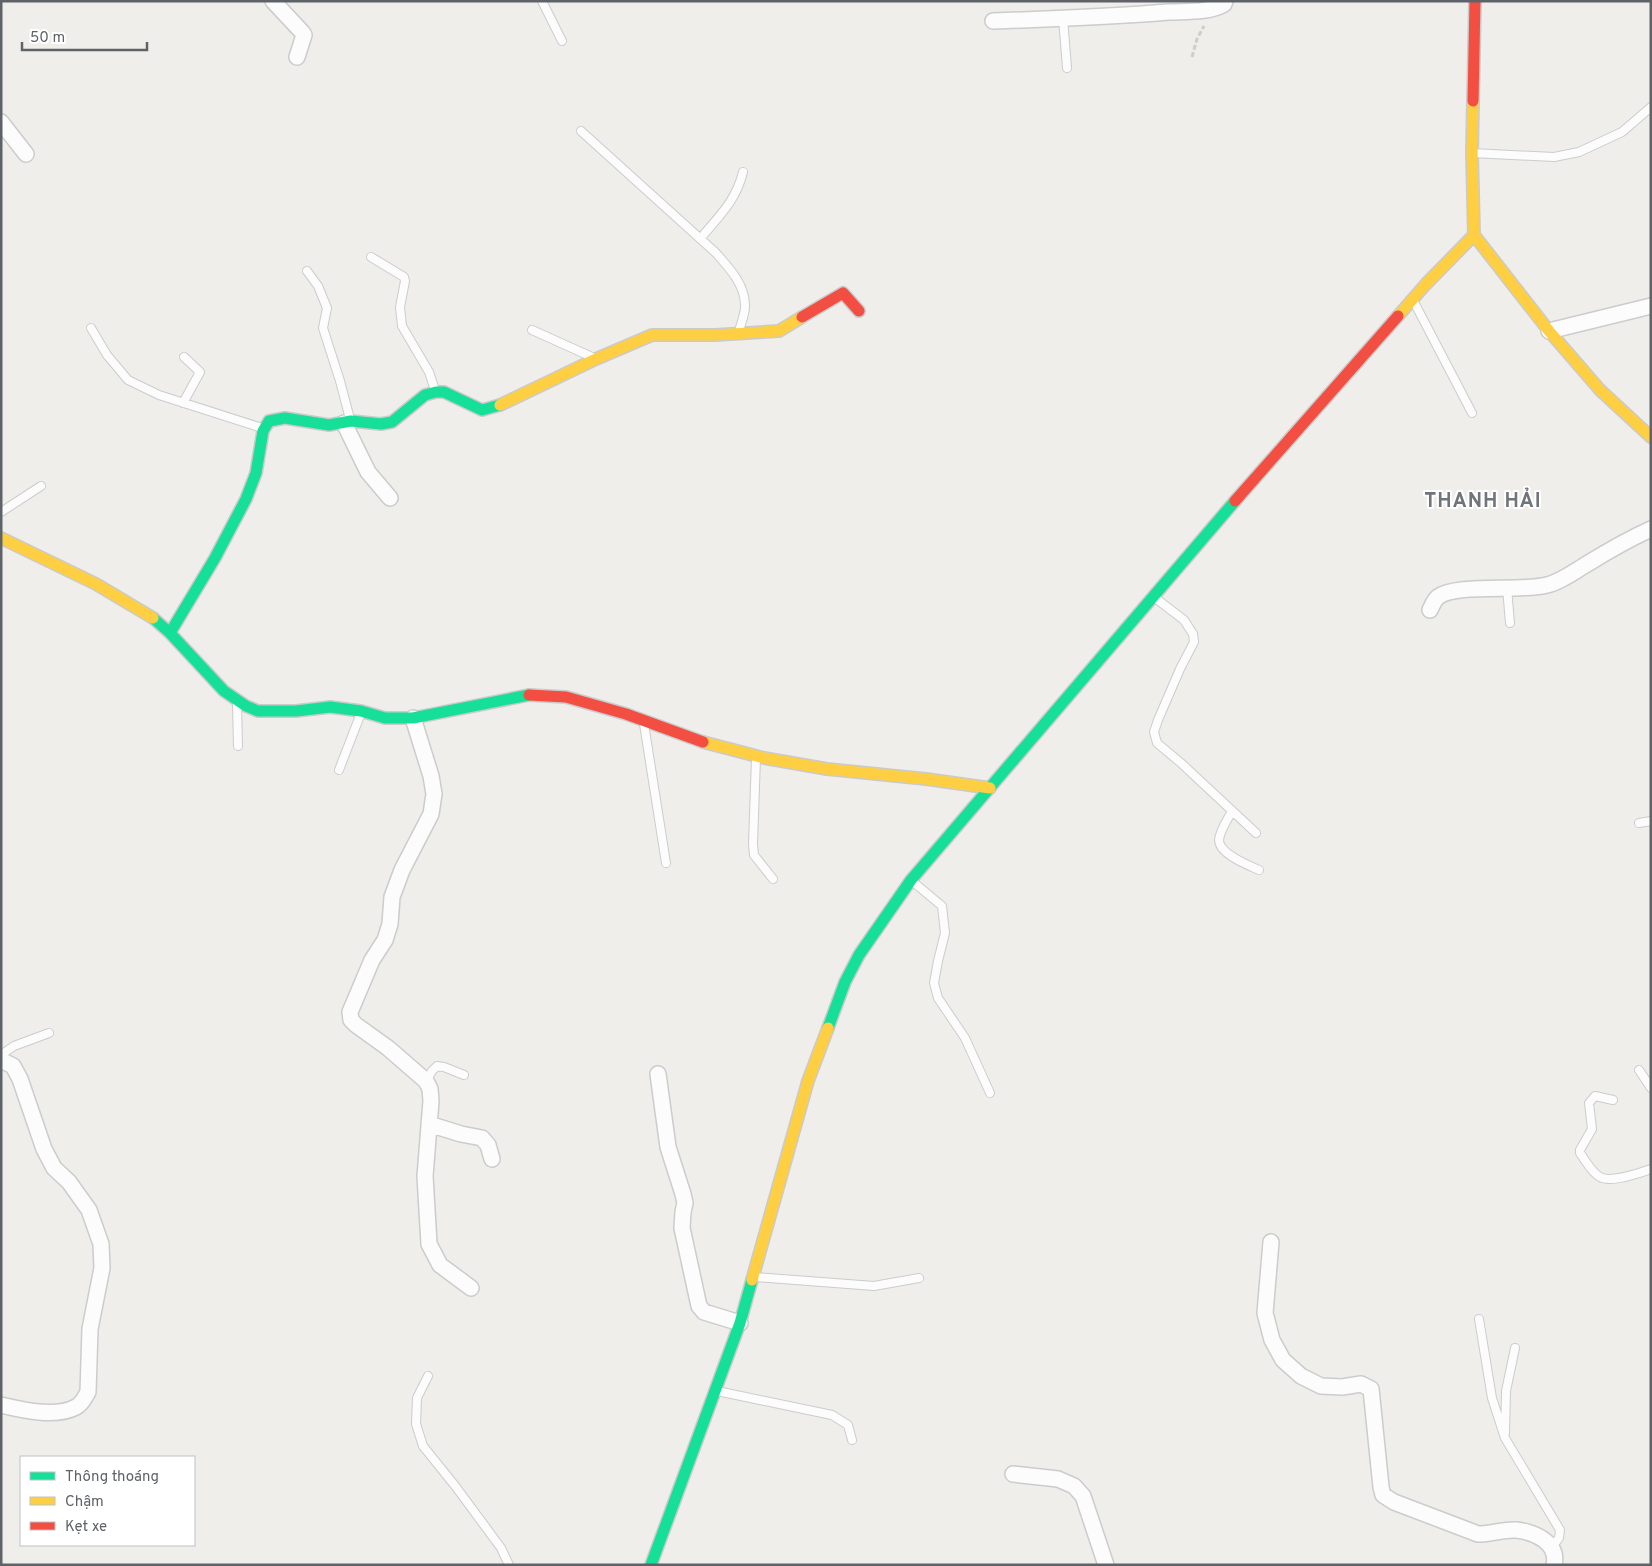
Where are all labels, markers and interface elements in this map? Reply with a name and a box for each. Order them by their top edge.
scale bar [22,20,148,52]
text: 50 m [30,29,65,48]
district label: THANH HẢI [1424,487,1542,515]
legend [20,1456,195,1546]
text: Thông thoáng [65,1468,159,1487]
text: Chậm [65,1493,104,1512]
text: Kẹt xe [65,1518,107,1537]

